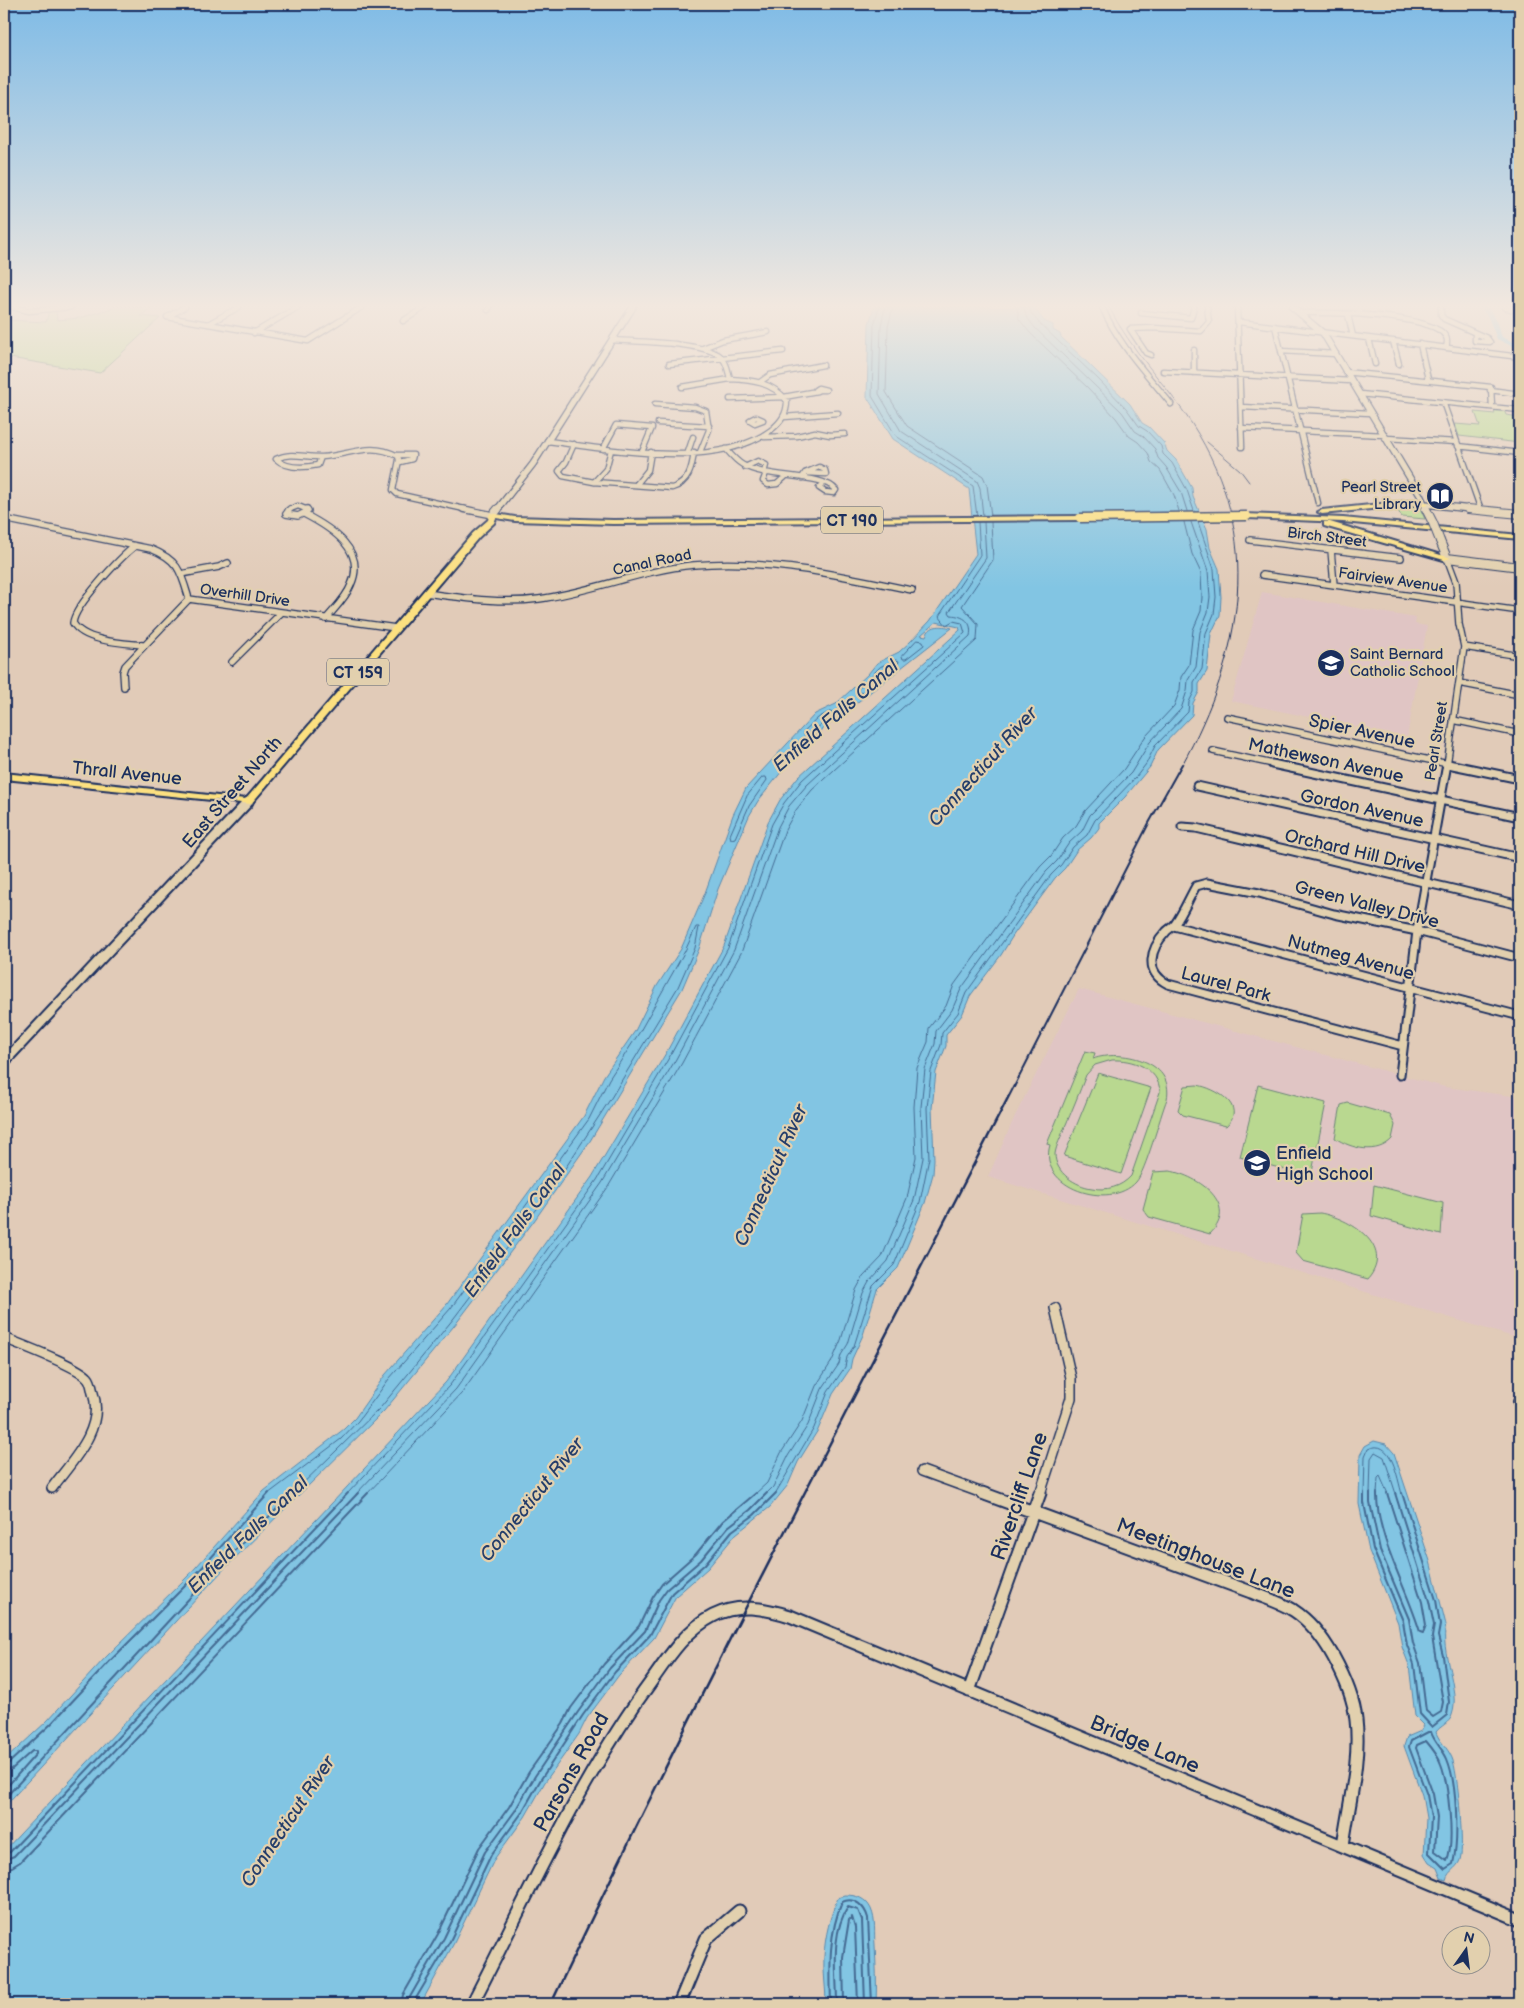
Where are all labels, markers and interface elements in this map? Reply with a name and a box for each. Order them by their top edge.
place label: Pearl Street Library [1341,478,1421,514]
library icon: Pearl Street Library [1425,481,1455,511]
road number: CT 190 [821,506,883,534]
street label: Birch Street [1286,523,1368,552]
street label: Canal Road [611,545,693,580]
street label: Fairview Avenue [1337,563,1449,598]
street label: Overhill Drive [199,580,291,611]
place label: Saint Bernard Catholic School [1350,645,1455,681]
school or university icon: Saint Bernard Catholic School [1316,648,1346,678]
water label: Enfield Falls Canal [768,655,904,777]
road number: CT 159 [327,659,389,686]
street label: Pearl Street [1421,700,1452,782]
water label: Connecticut River [924,702,1043,831]
street label: Spier Avenue [1307,710,1417,753]
street label: East Street North [178,732,287,853]
street label: Mathewson Avenue [1246,734,1406,787]
street label: Thrall Avenue [71,757,183,790]
street label: Gordon Avenue [1298,785,1426,832]
street label: Orchard Hill Drive [1283,825,1427,878]
street label: Green Valley Drive [1293,876,1441,933]
street label: Nutmeg Avenue [1285,930,1417,985]
street label: Laurel Park [1179,962,1273,1007]
water label: Connecticut River [730,1100,813,1250]
place label: Enfield High School [1276,1143,1373,1185]
school or university icon: Enfield High School [1242,1148,1272,1178]
water label: Enfield Falls Canal [459,1159,572,1302]
street label: Rivercliff Lane [986,1429,1053,1564]
water label: Connecticut River [475,1433,590,1566]
water label: Enfield Falls Canal [183,1471,314,1599]
street label: Meetinghouse Lane [1113,1513,1299,1604]
street label: Parsons Road [528,1708,615,1836]
street label: Bridge Lane [1086,1710,1203,1779]
water label: Connecticut River [236,1751,341,1892]
north arrow [1442,1926,1492,1976]
text: N [1462,1928,1476,1947]

